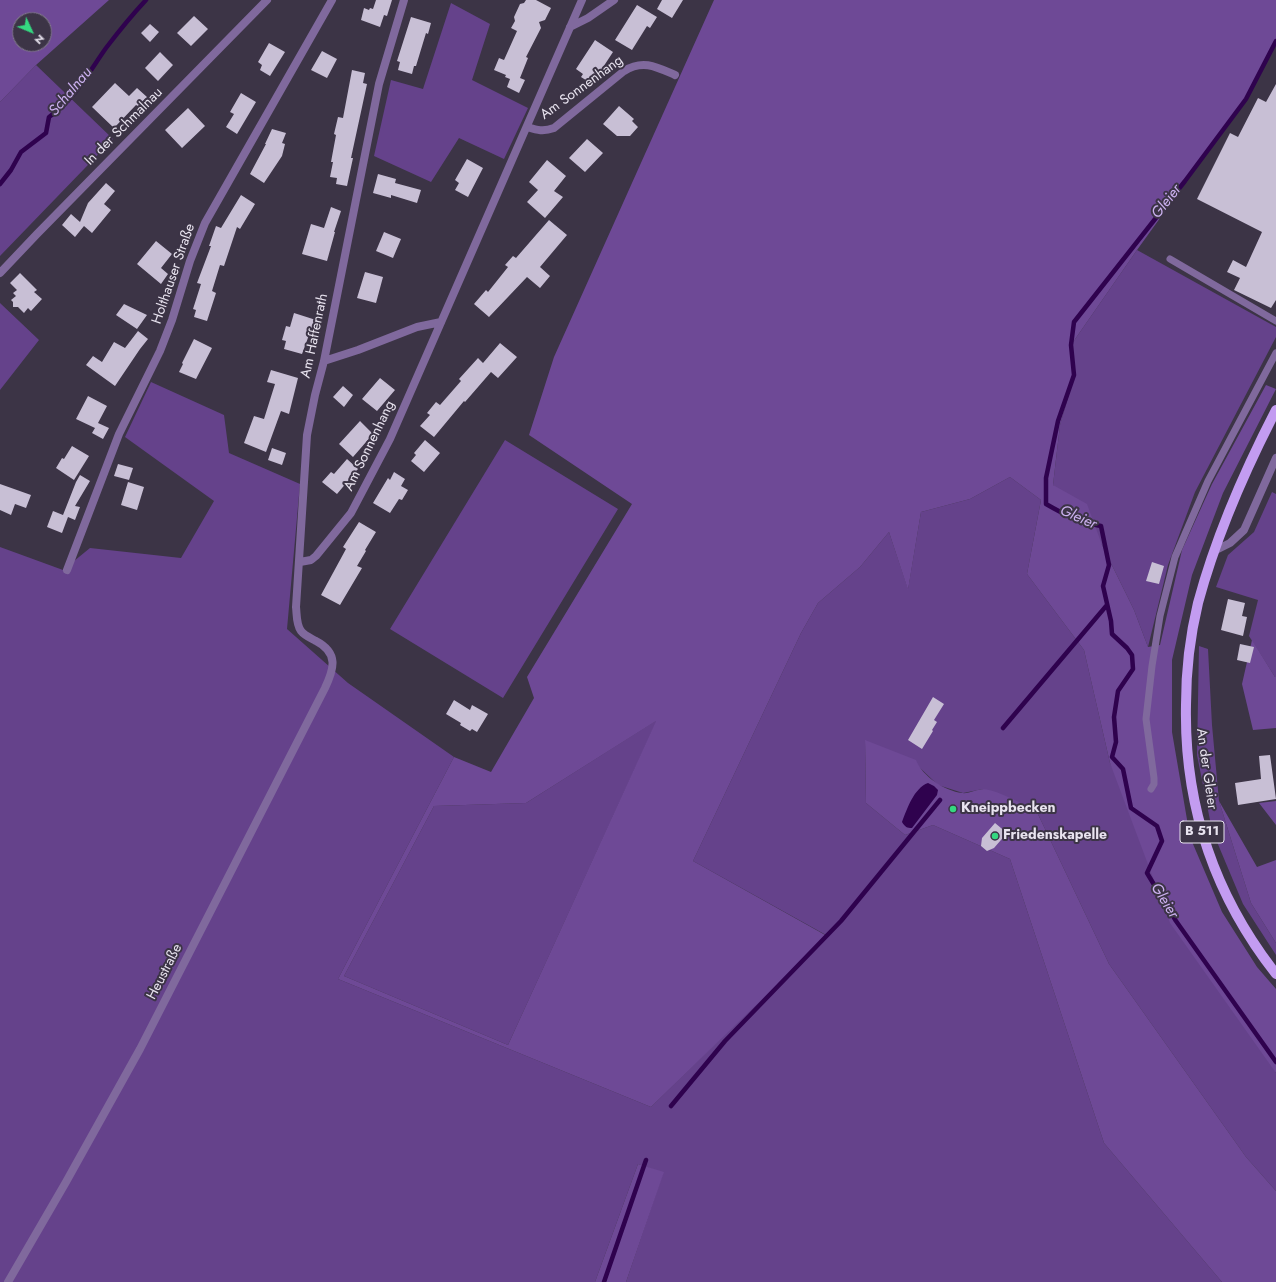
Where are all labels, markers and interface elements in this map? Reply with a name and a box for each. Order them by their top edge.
north arrow [12,12,52,52]
text: N [31,31,49,48]
street label: Am Sonnenhang [537,52,627,124]
water label: Schalnau [46,64,96,120]
street label: In der Schmalnau [82,85,166,169]
water label: Gleier [1148,181,1186,223]
street label: Holthauser Straße [149,222,199,326]
street label: Am Haffenrath [298,292,332,380]
street label: Am Sonnenhang [341,398,399,494]
water label: Gleier [1057,502,1099,534]
street label: An der Gleier [1192,727,1220,811]
place label: Kneippbecken [961,801,1056,817]
marker: Kneippbecken [948,804,958,814]
road number: B 511 [1180,821,1224,843]
place label: Friedenskapelle [1003,828,1107,844]
marker: Friedenskapelle [990,831,1000,841]
water label: Gleier [1146,880,1182,922]
street label: Heustraße [144,941,186,1003]

